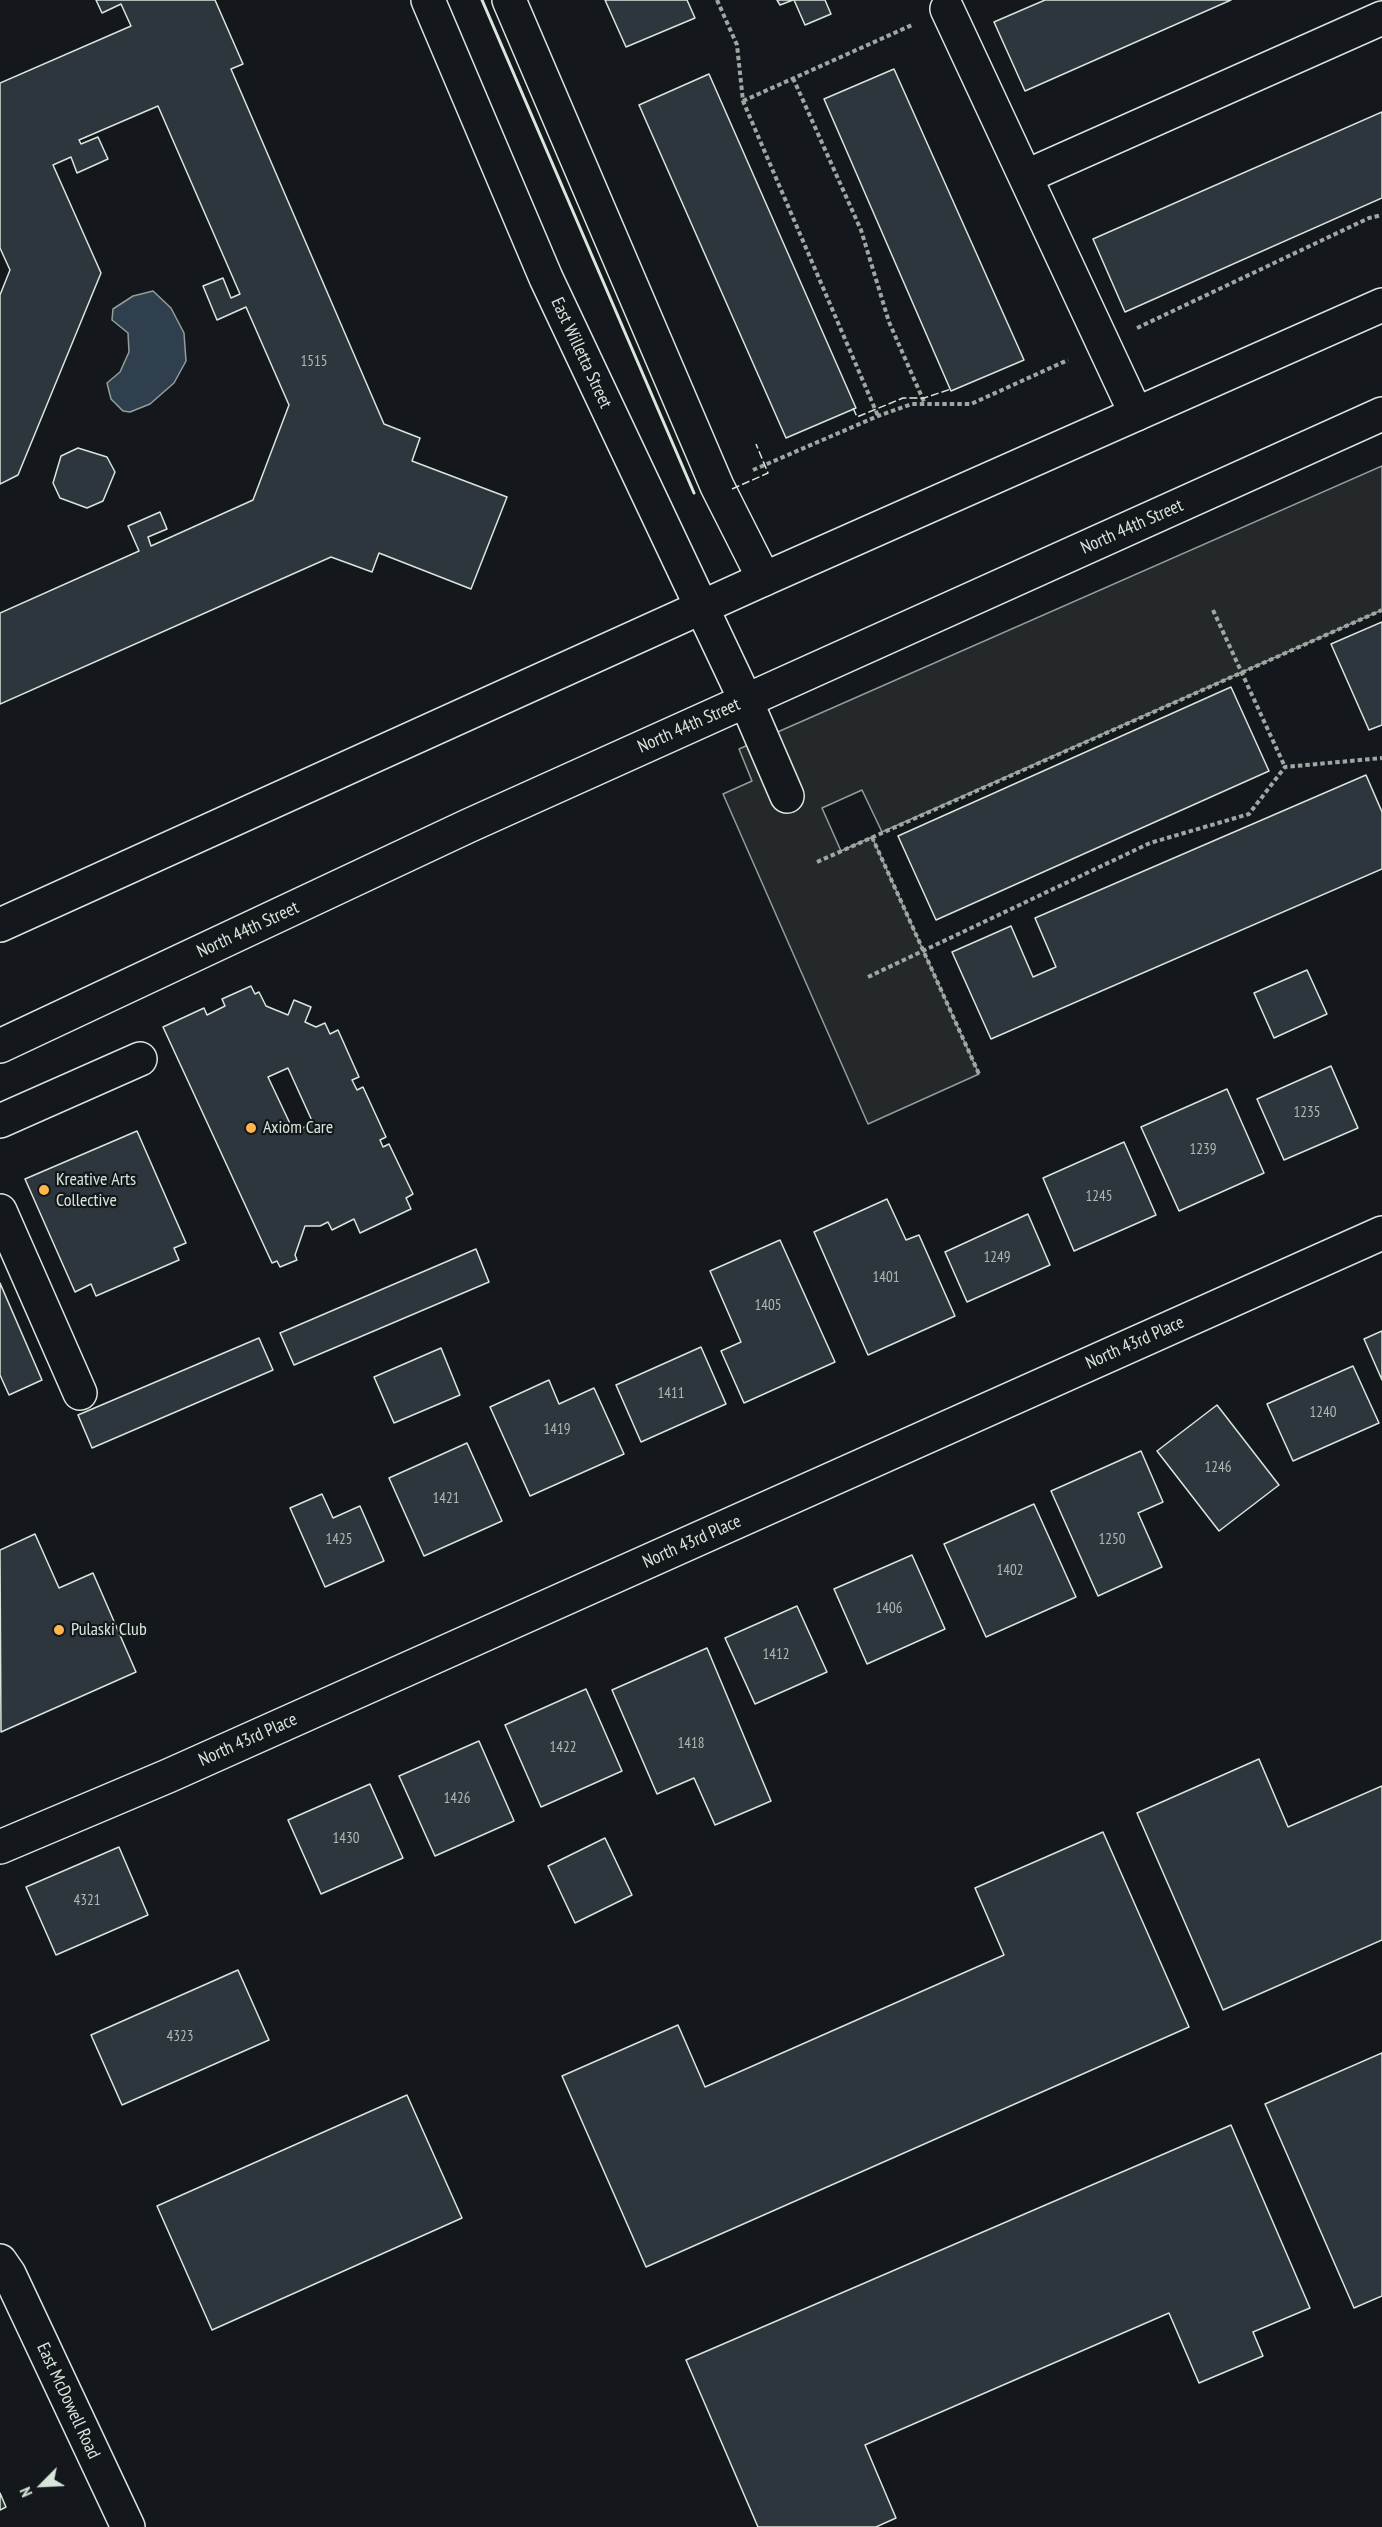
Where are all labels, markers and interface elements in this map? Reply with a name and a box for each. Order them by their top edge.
street label: East Willetta Street [546,294,616,412]
house number: 1515 [301,353,327,371]
street label: North 44th Street [1078,495,1186,559]
street label: North 44th Street [635,694,743,758]
street label: North 44th Street [194,897,302,963]
house number: 1235 [1294,1104,1320,1122]
place label: Axiom Care [263,1117,333,1139]
marker: Axiom Care [244,1121,258,1135]
house number: 1239 [1190,1141,1216,1159]
place label: Kreative Arts Collective [56,1169,136,1212]
marker: Kreative Arts Collective [37,1183,51,1197]
house number: 1245 [1086,1188,1112,1206]
house number: 1249 [984,1249,1010,1267]
house number: 1401 [873,1269,899,1287]
house number: 1405 [755,1297,781,1315]
street label: North 43rd Place [1083,1312,1187,1374]
house number: 1411 [658,1385,684,1403]
house number: 1240 [1310,1404,1336,1422]
house number: 1419 [544,1421,570,1439]
house number: 1246 [1205,1459,1231,1477]
house number: 1421 [433,1490,459,1508]
street label: North 43rd Place [640,1511,744,1573]
house number: 1425 [326,1531,352,1549]
house number: 1250 [1099,1531,1125,1549]
house number: 1402 [997,1562,1023,1580]
house number: 1406 [876,1600,902,1618]
place label: Pulaski Club [71,1619,147,1641]
marker: Pulaski Club [52,1623,66,1637]
house number: 1412 [763,1646,789,1664]
street label: North 43rd Place [196,1709,300,1771]
house number: 1418 [678,1735,704,1753]
house number: 1422 [550,1739,576,1757]
house number: 1426 [444,1790,470,1808]
house number: 1430 [333,1830,359,1848]
house number: 4321 [74,1892,100,1910]
house number: 4323 [167,2028,193,2046]
street label: East McDowell Road [32,2340,104,2462]
north arrow [12,2455,72,2515]
text: N [15,2484,36,2500]

